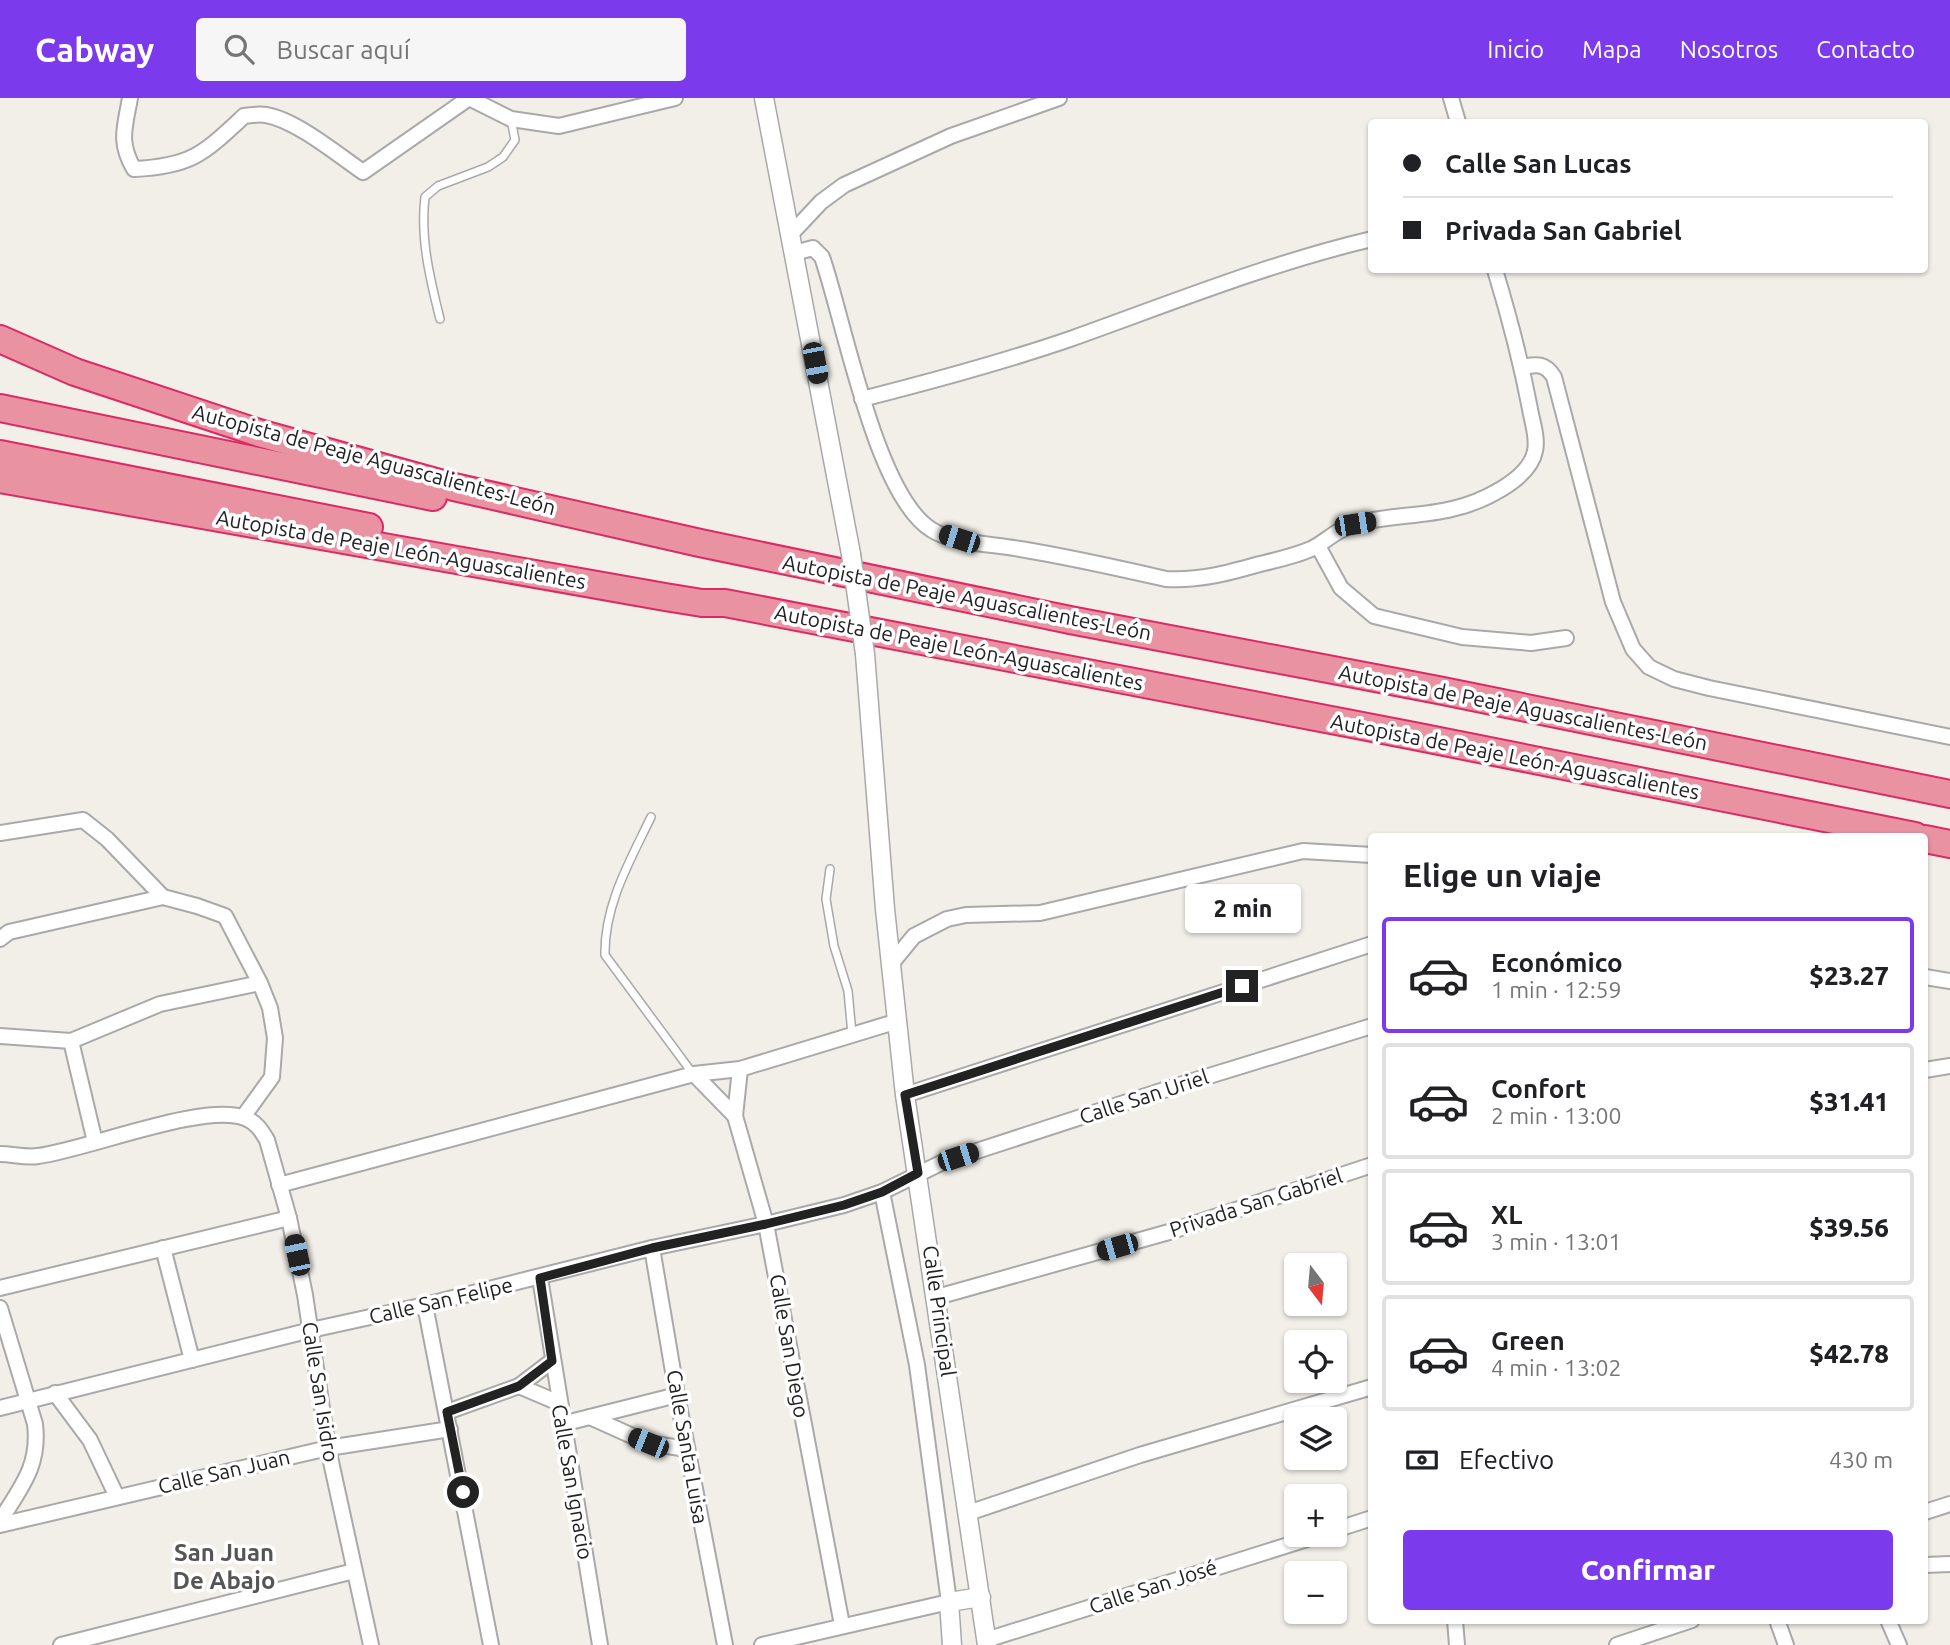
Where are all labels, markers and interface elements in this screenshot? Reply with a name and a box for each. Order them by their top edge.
search box [196,18,686,81]
icon: search [220,30,258,68]
text: Cabway [35,31,154,68]
text: Buscar aquí [276,35,410,64]
text: Inicio [1487,36,1544,63]
text: Mapa [1582,36,1642,63]
text: Nosotros [1680,36,1778,63]
text: Contacto [1816,36,1915,63]
text: Calle San Lucas [1445,149,1632,178]
text: Privada San Gabriel [1445,216,1682,245]
car [801,340,830,386]
street label: Autopista de Peaje Aguascalientes-León [190,399,558,519]
street label: Autopista de Peaje León-Aguascalientes [214,505,588,593]
car [1333,510,1378,538]
car [936,523,983,555]
street label: Autopista de Peaje Aguascalientes-León [781,549,1154,645]
street label: Autopista de Peaje León-Aguascalientes [773,599,1146,695]
street label: Autopista de Peaje Aguascalientes-León [1337,659,1710,755]
street label: Autopista de Peaje León-Aguascalientes [1329,708,1702,804]
text: Elige un viaje [1403,857,1602,893]
callout: 2 min [1184,884,1300,934]
text: 2 min [1214,896,1272,921]
icon: car [1407,944,1470,1007]
text: Económico [1491,948,1623,977]
text: $23.27 [1809,961,1889,990]
route end [1226,970,1258,1002]
text: 1 min · 12:59 [1491,977,1622,1002]
street label: Calle San Uriel [1076,1064,1211,1128]
icon: car [1407,1070,1470,1133]
text: Confort [1491,1074,1586,1103]
text: $31.41 [1809,1087,1889,1116]
text: 2 min · 13:00 [1491,1103,1622,1128]
car [935,1141,982,1173]
street label: Privada San Gabriel [1166,1163,1345,1241]
icon: car [1407,1196,1470,1259]
text: XL [1491,1200,1522,1229]
text: $39.56 [1809,1213,1889,1242]
text: 3 min · 13:01 [1491,1229,1622,1254]
car [1094,1231,1141,1263]
car [283,1232,312,1278]
street label: Calle Principal [919,1244,961,1378]
north arrow [1284,1253,1348,1316]
map controls [1284,1253,1347,1624]
street label: Calle San Felipe [367,1272,515,1328]
street label: Calle San Diego [766,1272,814,1420]
street label: Calle San Isidro [298,1320,344,1464]
icon: car [1407,1322,1470,1385]
text: Green [1491,1326,1565,1355]
button: locate [1284,1330,1347,1393]
text: $42.78 [1809,1339,1889,1368]
text: 4 min · 13:02 [1491,1355,1622,1380]
street label: Calle Santa Luisa [663,1368,713,1526]
street label: Calle San Ignacio [548,1402,598,1561]
button: layers [1284,1407,1347,1470]
car [625,1425,672,1461]
icon: cash [1403,1441,1441,1479]
street label: Calle San Juan [155,1444,292,1498]
text: Efectivo [1459,1445,1554,1474]
text: 430 m [1829,1447,1893,1472]
route start [447,1476,479,1508]
button: + [1284,1484,1347,1547]
button: Confirmar [1403,1530,1893,1610]
district label: San Juan De Abajo [173,1539,275,1594]
street label: Calle San José [1086,1554,1220,1618]
button: − [1284,1561,1347,1624]

